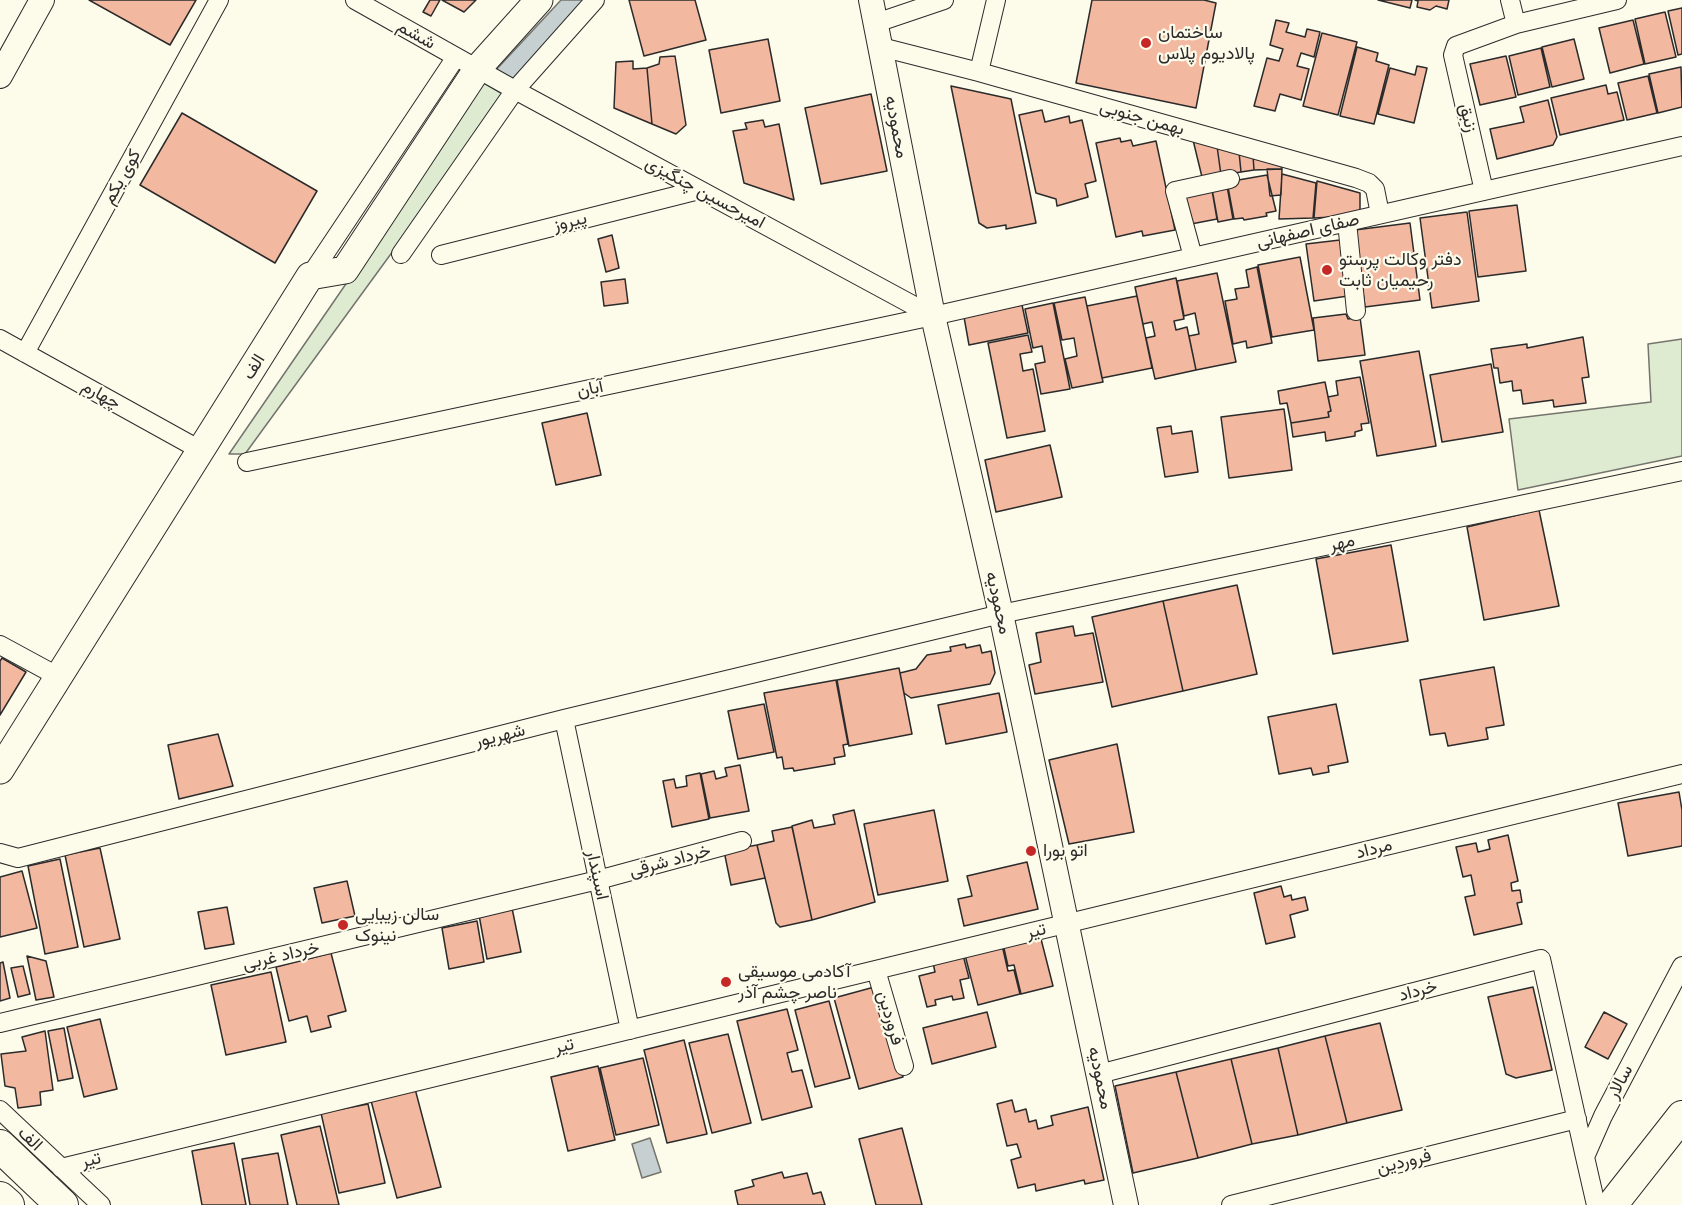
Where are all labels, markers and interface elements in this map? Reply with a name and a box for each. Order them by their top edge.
street label: ششم [393,16,439,54]
place label: ساختمان پالادیوم پلاس [1158,22,1255,64]
marker: ساختمان پالادیوم پلاس [1139,36,1153,50]
street label: محمودیه [879,94,913,160]
street label: بهمن جنوبی [1097,96,1187,140]
street label: زنبق [1454,101,1482,135]
street label: کوی یکم [98,146,146,208]
street label: امیرحسین چنگیزی [641,152,769,234]
street label: پیروز [551,207,589,237]
street label: صفای اصفهانی [1255,209,1361,253]
place label: دفتر وکالت پرستو رحیمیان ثابت [1339,249,1462,292]
marker: دفتر وکالت پرستو رحیمیان ثابت [1320,263,1334,277]
street label: الف [238,350,270,384]
street label: چهارم [78,376,124,414]
street label: آبان [575,376,605,402]
street label: مهر [1327,530,1357,556]
street label: محمودیه [980,570,1016,636]
street label: شهریور [473,719,527,753]
street label: مرداد [1354,834,1394,864]
street label: خرداد شرقی [627,840,713,882]
place label: اتو بورا [1043,840,1088,862]
marker: اتو بورا [1024,844,1038,858]
street label: اسپندار [581,848,613,902]
place label: سالن زیبایی نینوک [355,904,439,946]
marker: سالن زیبایی نینوک [336,918,350,932]
street label: تیر [1024,918,1048,944]
street label: خرداد غربی [240,937,322,975]
place label: آکادمی موسیقی ناصر چشم آذر [738,961,850,1004]
marker: آکادمی موسیقی ناصر چشم آذر [719,975,733,989]
street label: خرداد [1396,976,1440,1006]
street label: فروردین [872,988,908,1048]
street label: تیر [552,1033,576,1059]
street label: محمودیه [1083,1045,1117,1111]
street label: سالار [1602,1061,1638,1103]
street label: الف [13,1122,47,1156]
street label: فروردین [1374,1145,1434,1179]
street label: تیر [79,1147,103,1173]

